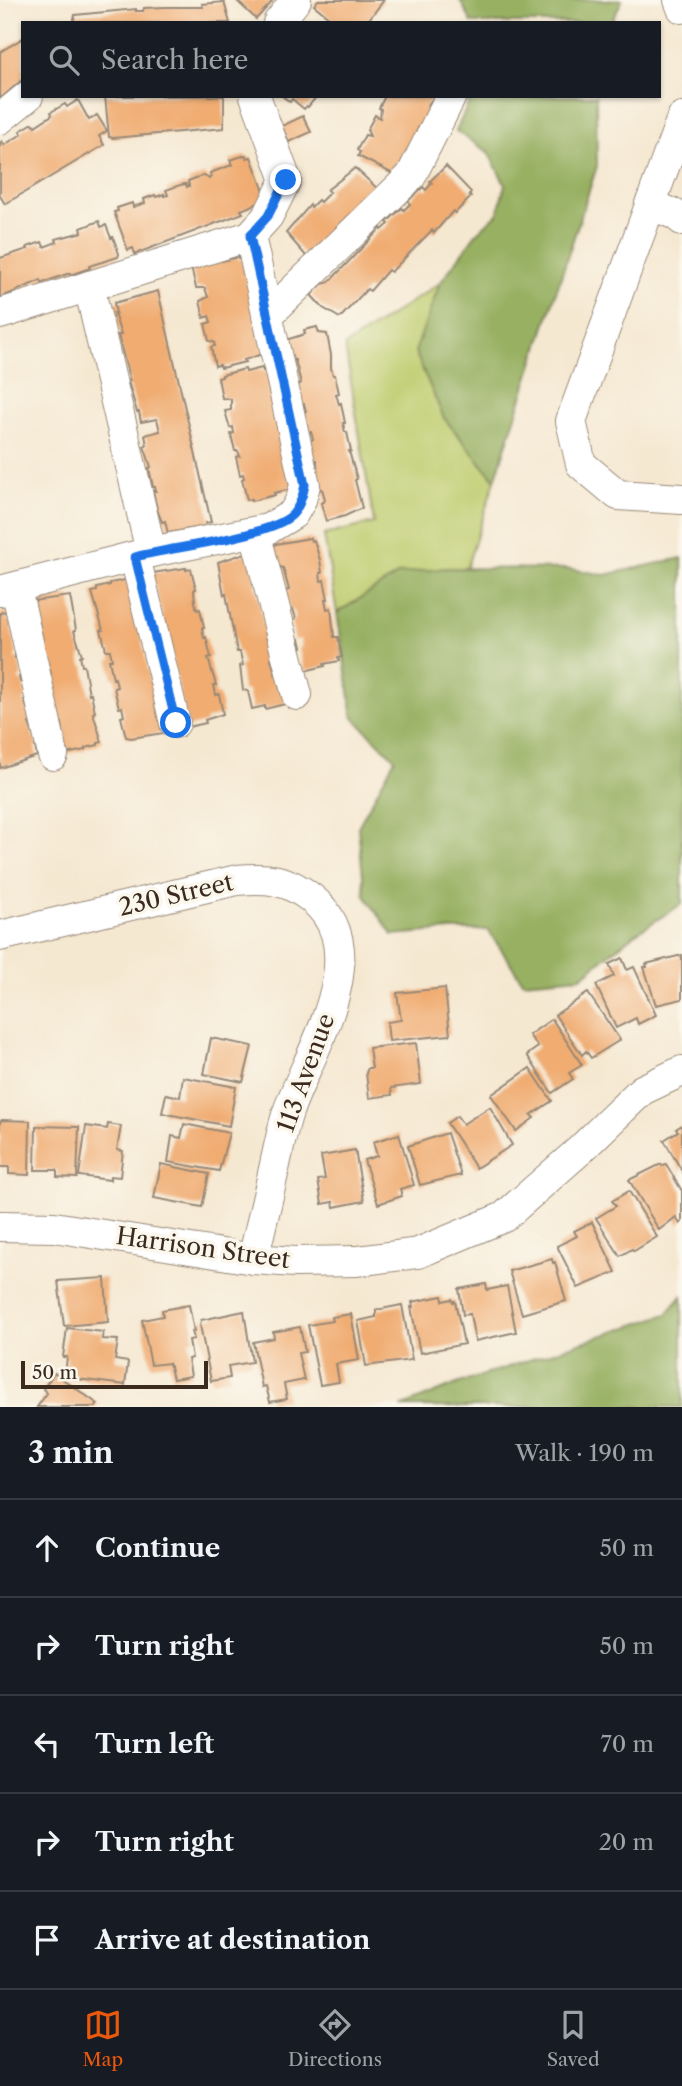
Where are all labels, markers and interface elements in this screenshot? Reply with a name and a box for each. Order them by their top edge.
search box [21,21,661,98]
icon: search [45,41,83,79]
text: Search here [101,44,248,76]
route end [270,164,301,195]
route start [160,707,191,738]
street label: 230 Street [116,867,236,922]
street label: 113 Avenue [271,1010,340,1136]
street label: Harrison Street [114,1221,292,1274]
scale bar [21,1358,208,1390]
text: 50 m [32,1361,77,1384]
text: 3 min [28,1434,114,1471]
text: Walk · 190 m [515,1439,654,1467]
icon: ahead [28,1529,66,1567]
text: Continue [95,1532,220,1564]
text: 50 m [599,1534,654,1562]
icon: right [28,1627,66,1665]
text: Turn right [95,1630,234,1662]
text: 50 m [599,1632,654,1660]
icon: left [28,1725,66,1763]
text: Turn left [95,1728,214,1760]
text: 70 m [601,1730,654,1758]
icon: right [28,1823,66,1861]
text: Turn right [95,1826,234,1858]
text: 20 m [599,1828,654,1856]
icon: arrive [28,1921,66,1959]
text: Arrive at destination [95,1924,370,1956]
tab: Map [82,2006,123,2071]
tab: Directions [288,2006,382,2071]
tab: Saved [547,2006,600,2071]

